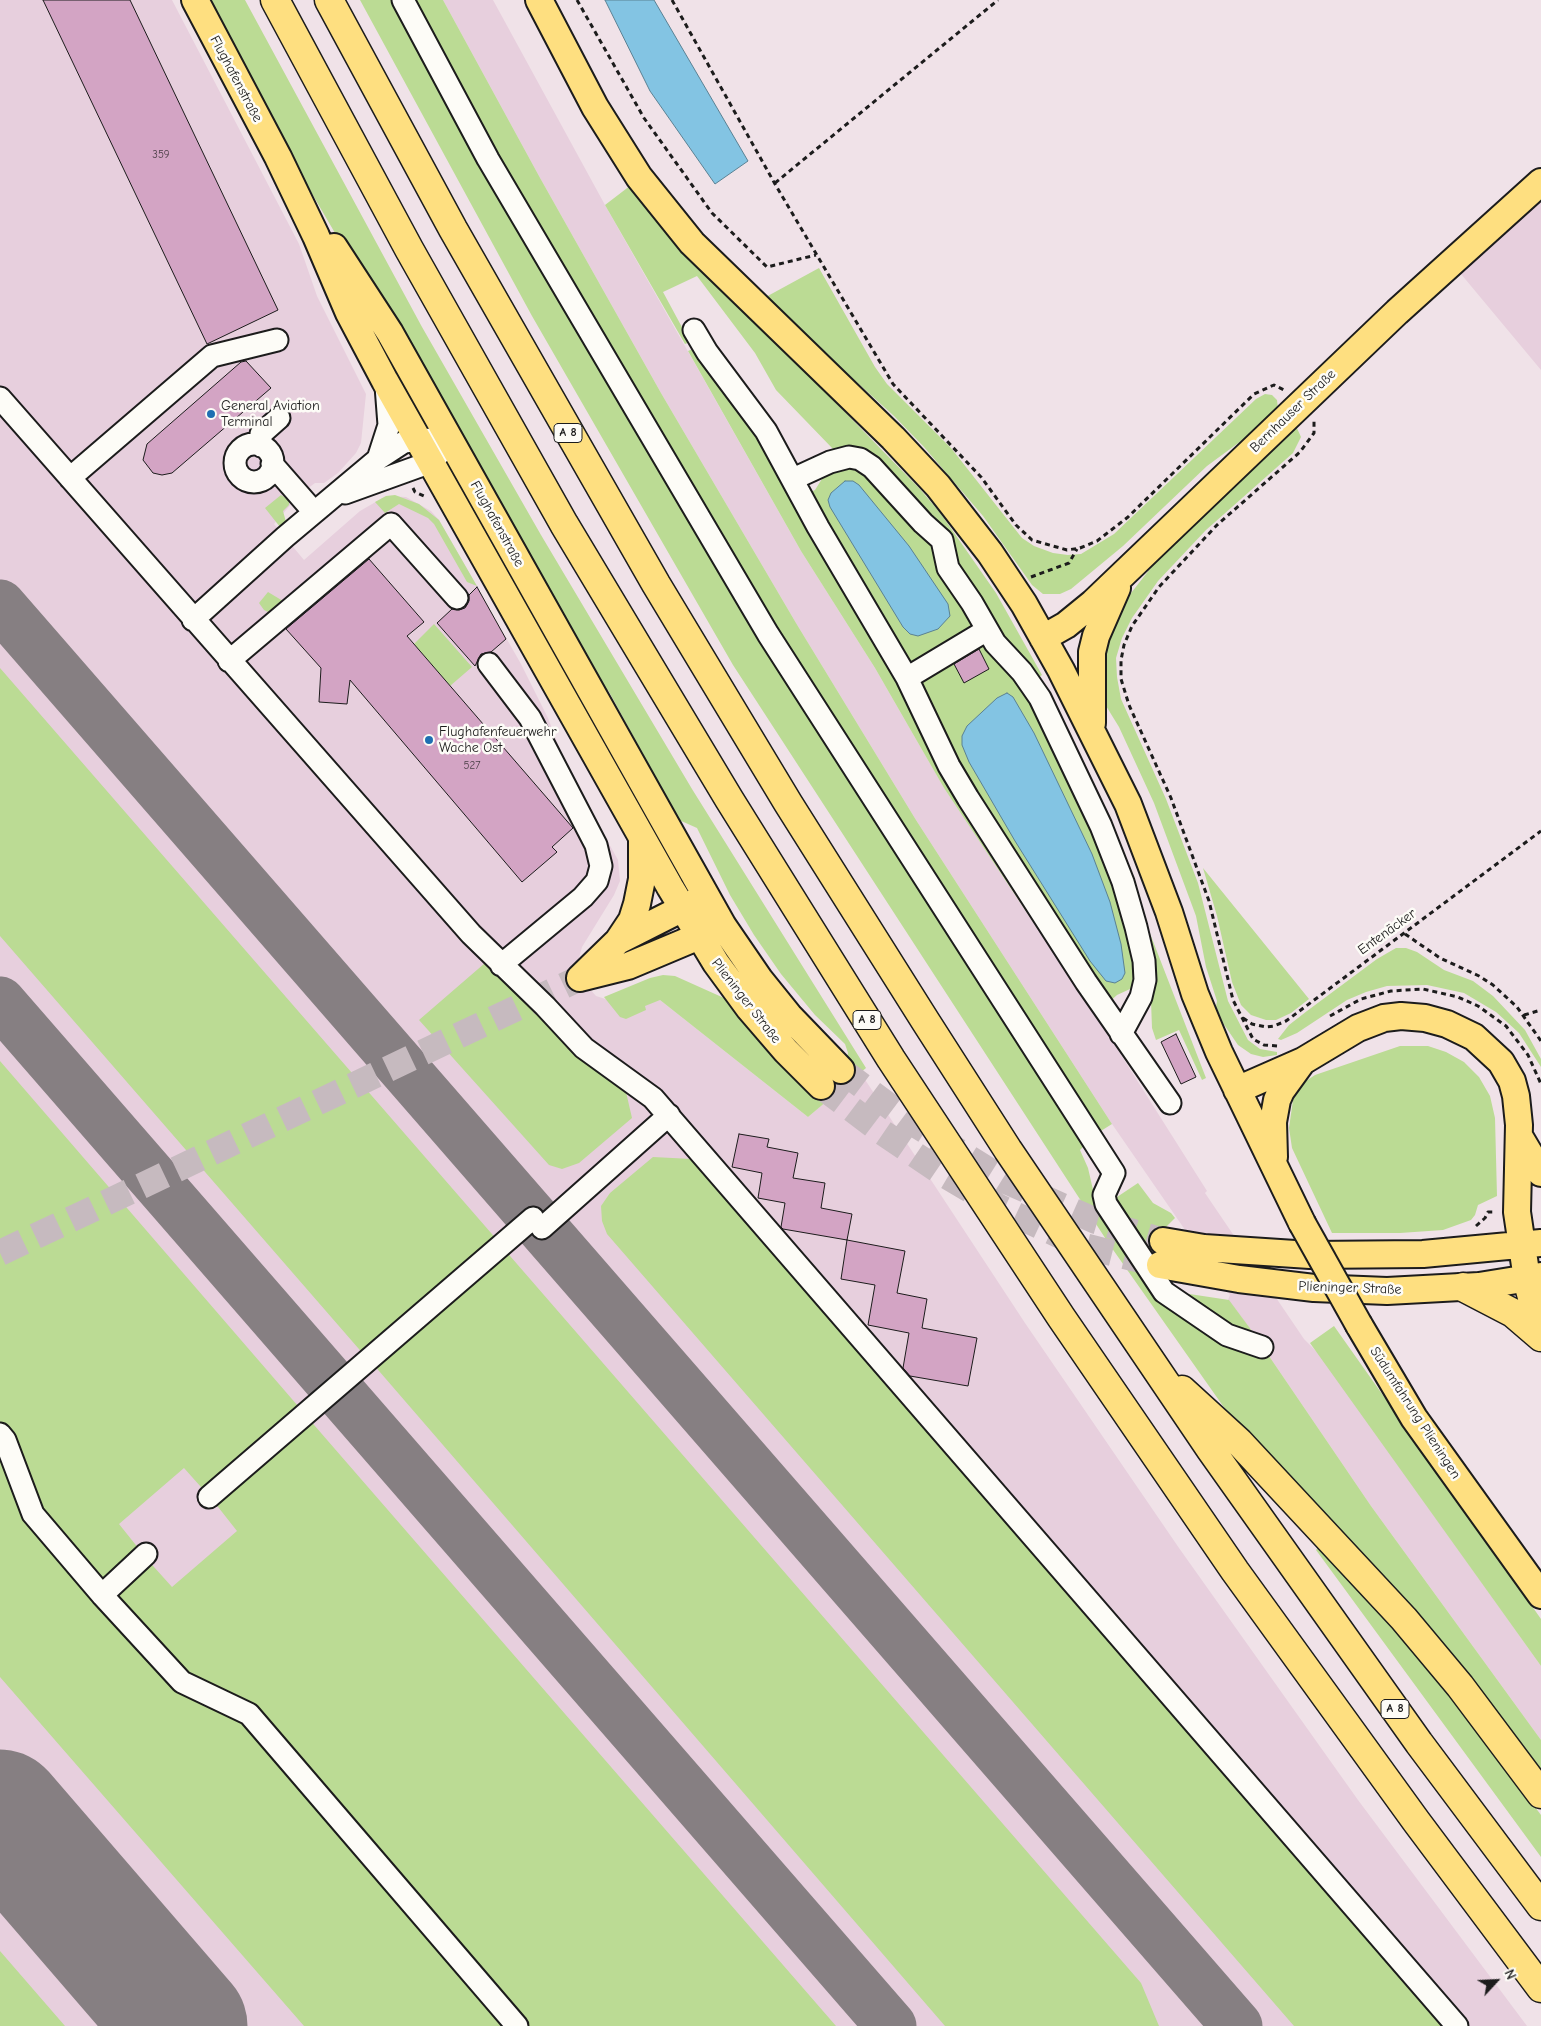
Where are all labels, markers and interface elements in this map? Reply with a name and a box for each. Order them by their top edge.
street label: Flughafenstraße [206,33,266,125]
house number: 359 [152,148,170,162]
street label: Bernhauser Straße [1247,366,1339,456]
place label: General Aviation Terminal [221,398,320,431]
marker: General Aviation Terminal [205,408,217,420]
road number: A 8 [554,423,582,442]
street label: Flughafenstraße [466,478,528,570]
place label: Flughafenfeuerwehr Wache Ost [439,724,556,756]
marker: Flughafenfeuerwehr Wache Ost [423,734,435,746]
house number: 527 [464,759,480,773]
street label: Entenäcker [1355,905,1419,959]
street label: Plieninger Straße [708,955,784,1047]
road number: A 8 [853,1010,881,1030]
street label: Plieninger Straße [1298,1278,1402,1298]
street label: Südumfahrung Plieningen [1366,1344,1464,1482]
road number: A 8 [1381,1700,1409,1718]
north arrow [1471,1956,1521,2006]
text: N [1500,1967,1520,1982]

